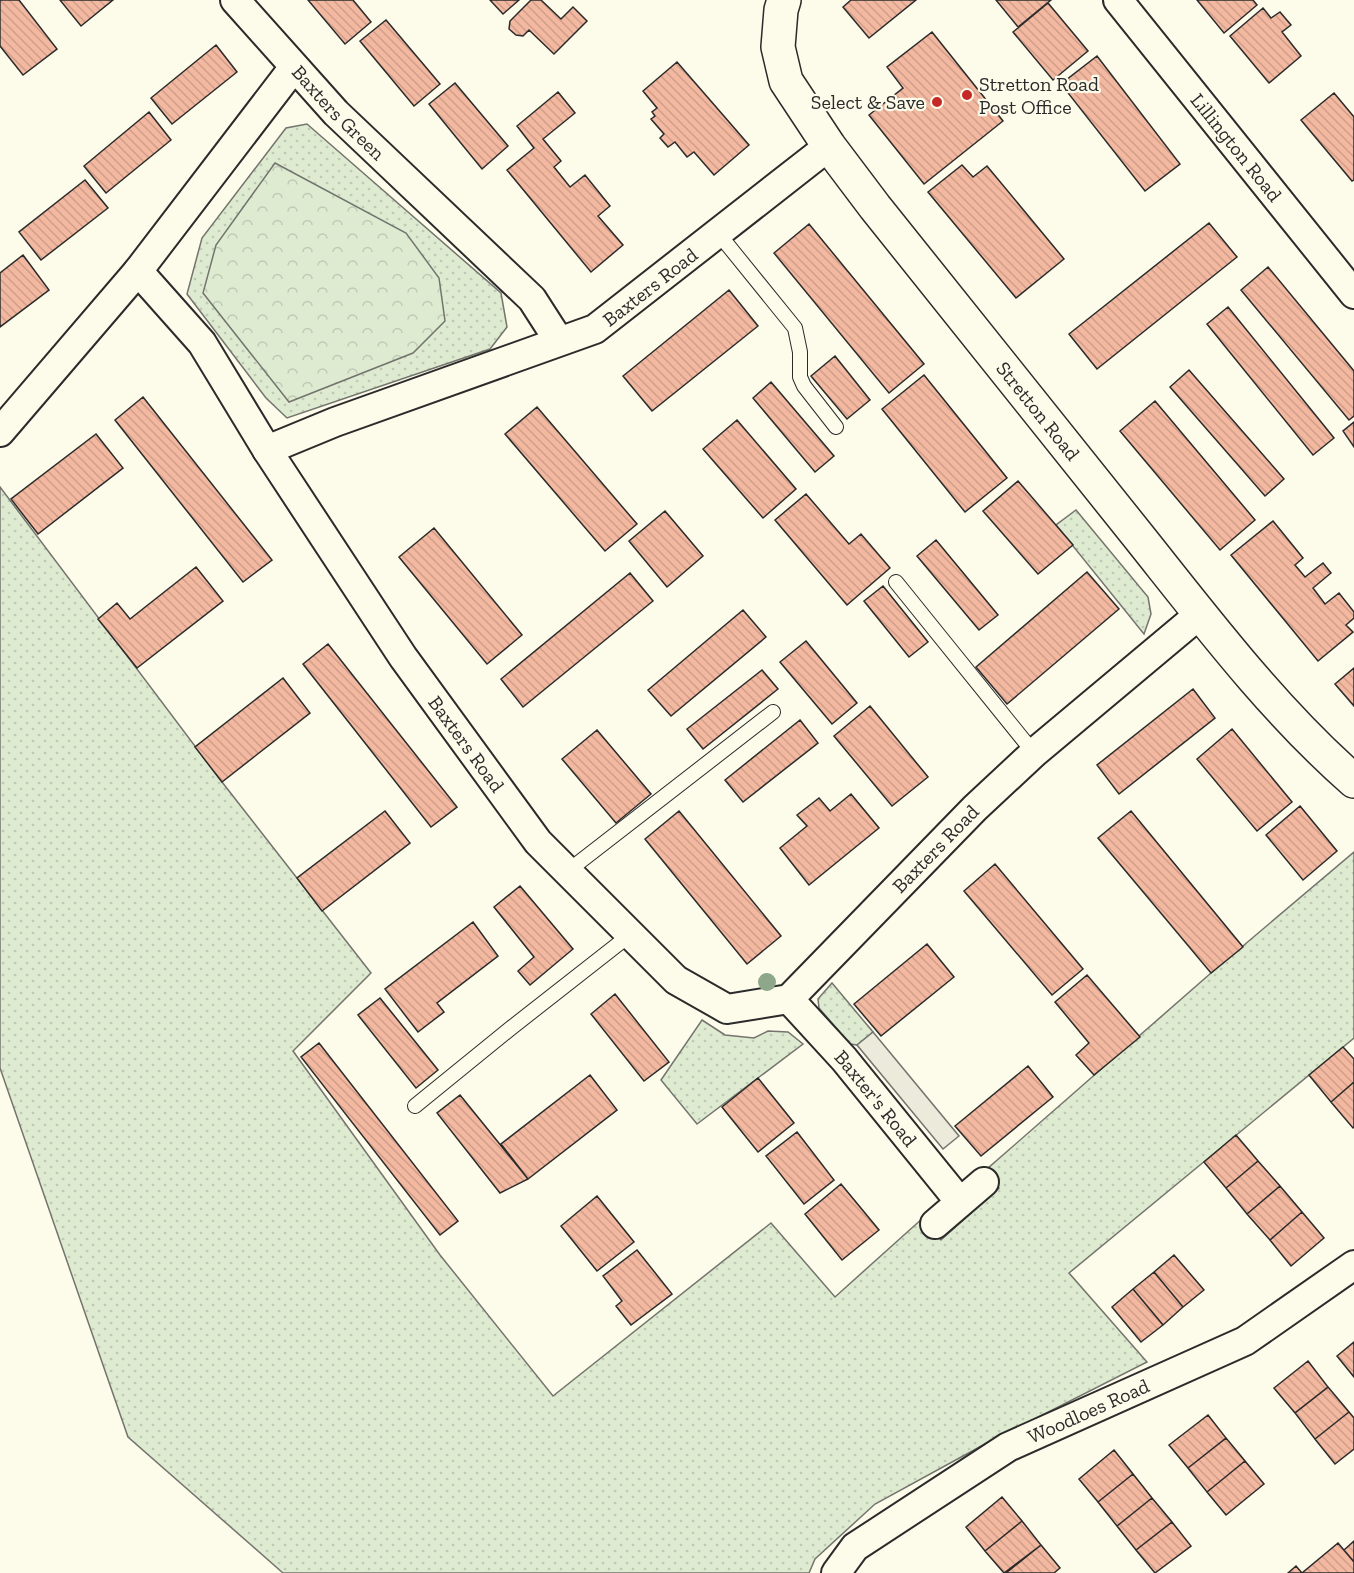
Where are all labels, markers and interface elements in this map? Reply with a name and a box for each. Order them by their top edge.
street label: Baxters Green [287,60,390,165]
place label: Stretton Road Post Office [979,72,1099,119]
marker: Stretton Road Post Office [960,88,974,102]
street label: Lillington Road [1186,88,1287,206]
place label: Select & Save [811,90,925,114]
marker: Select & Save [930,95,944,109]
street label: Baxters Road [598,243,702,331]
street label: Stretton Road [991,357,1085,465]
street label: Baxters Road [423,691,510,797]
street label: Baxters Road [887,800,984,898]
street label: Baxter's Road [830,1045,922,1151]
street label: Woodloes Road [1024,1373,1153,1449]

